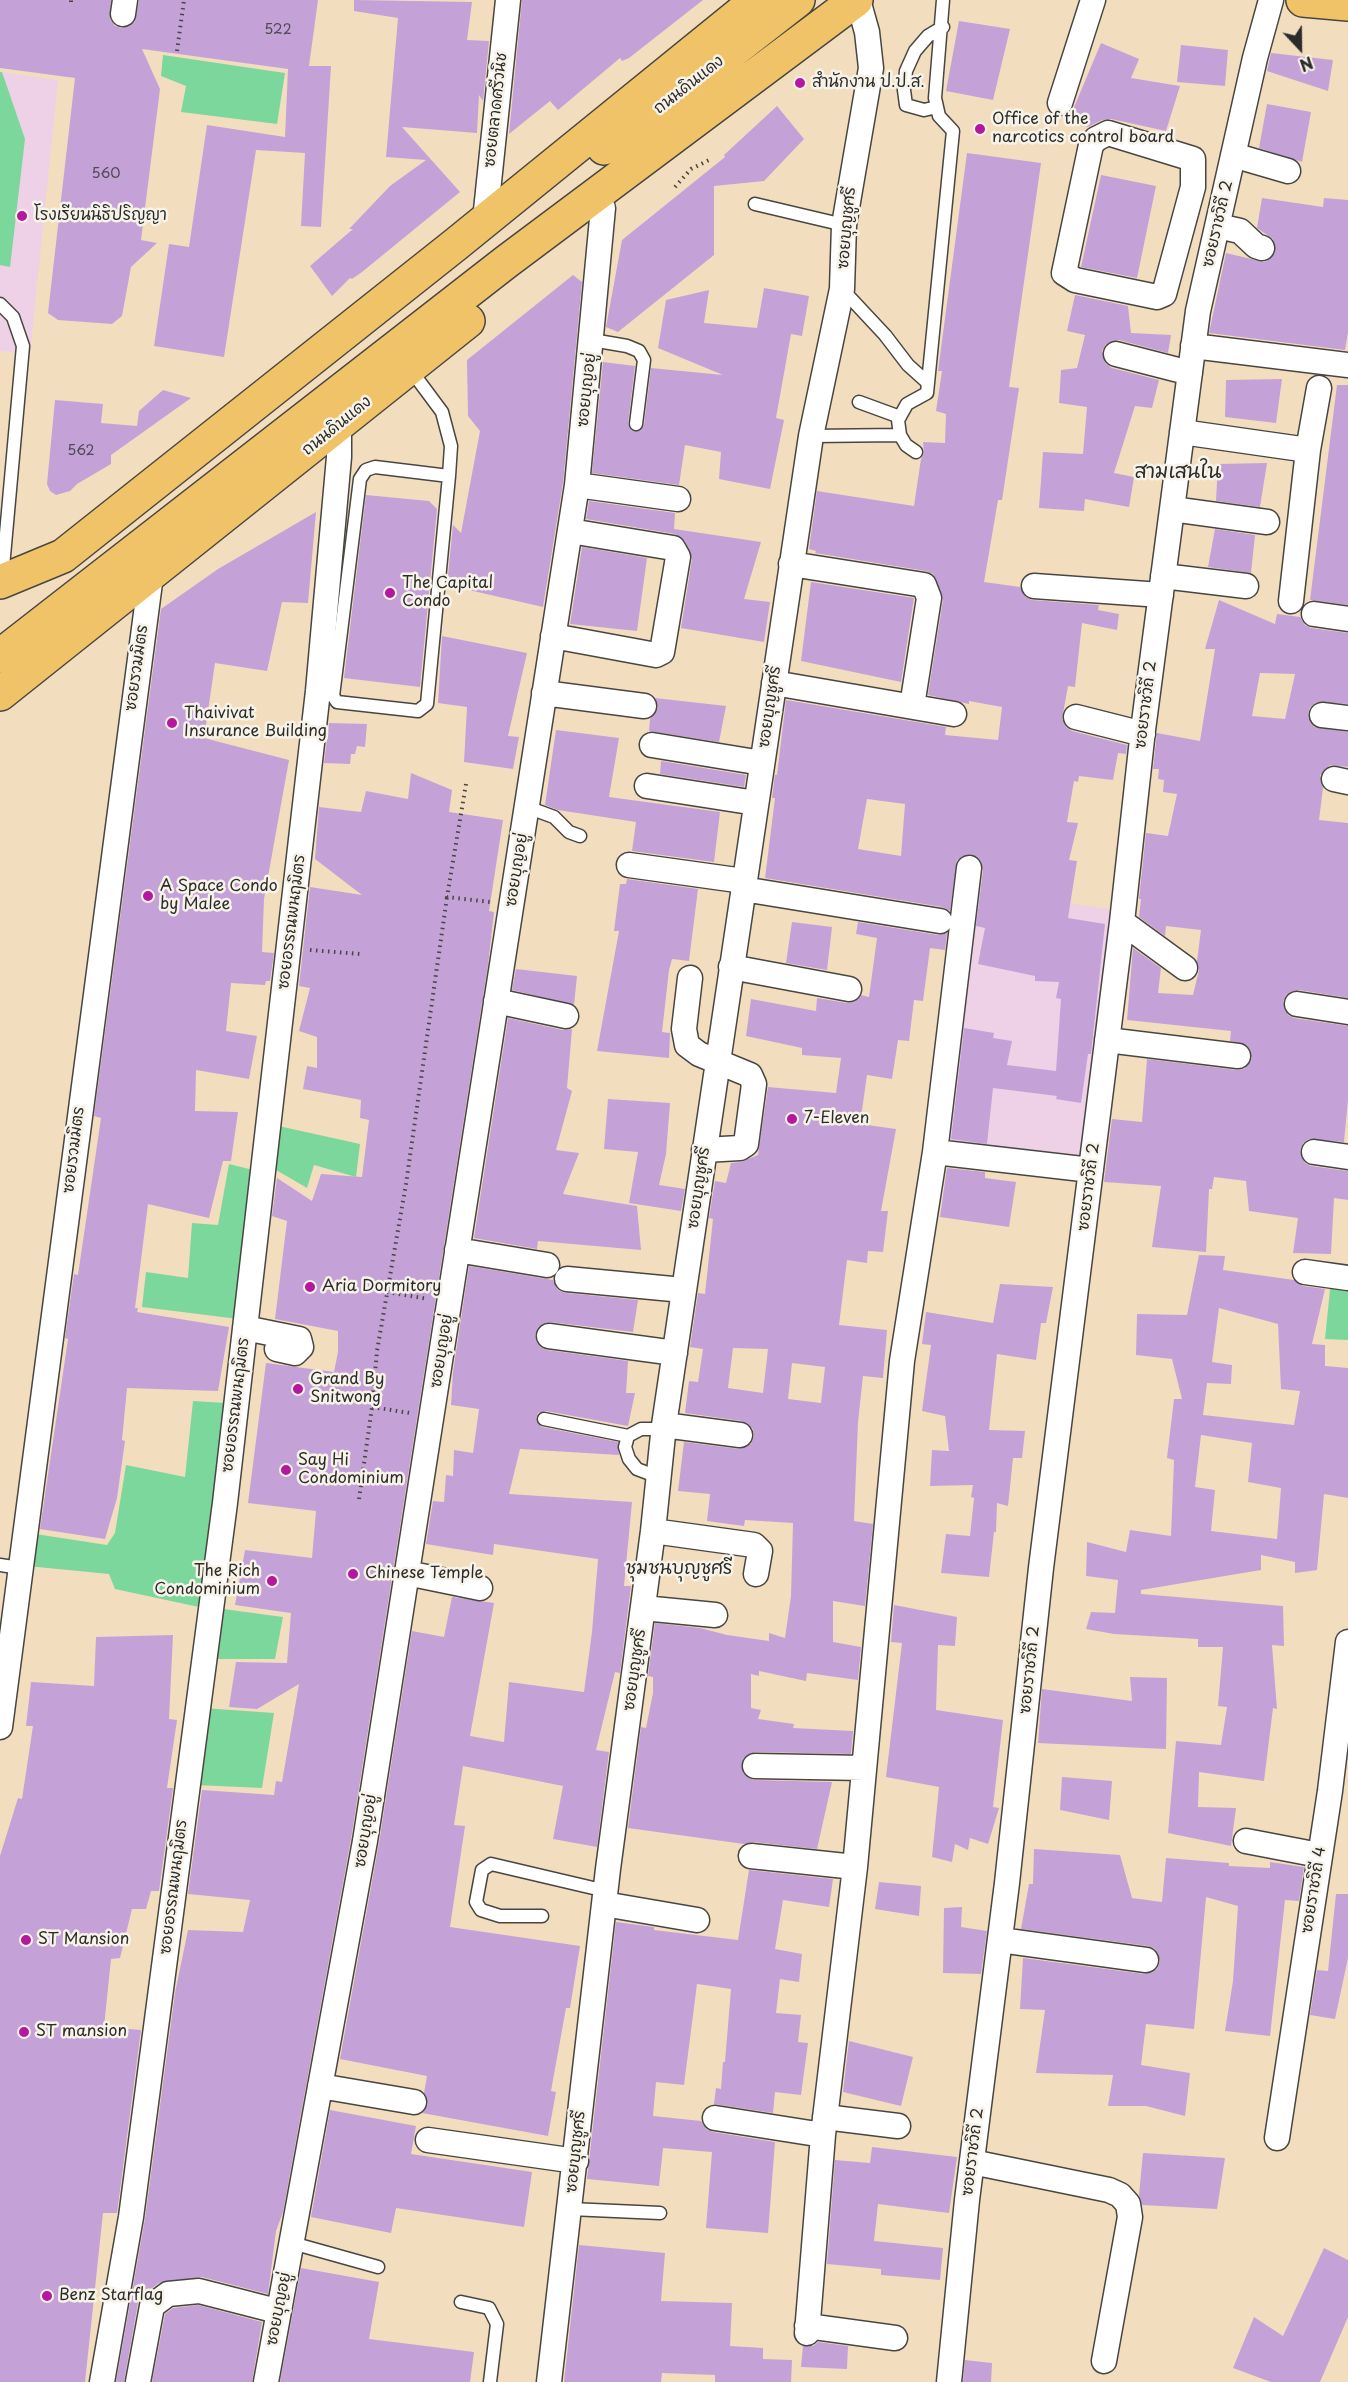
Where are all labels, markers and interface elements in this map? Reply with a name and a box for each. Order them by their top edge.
north arrow [1270,18,1330,78]
house number: 522 [264,22,292,38]
text: N [1296,51,1317,78]
street label: ซอยตลาดศรีวนิช [480,52,512,168]
street label: ถนนดินแดง [650,52,728,118]
place label: สำนักงาน ป.ป.ส. [812,73,925,93]
marker: สำนักงาน ป.ป.ส. [793,76,807,90]
place label: Office of the narcotics control board [992,110,1174,148]
marker: Office of the narcotics control board [973,122,987,136]
house number: 560 [92,166,120,182]
street label: ซอยราชวิถี 2 [1199,179,1237,269]
street label: ซอยบุญชูศรี [834,186,860,270]
place label: โรงเรียนนิธิปริญญา [34,206,167,226]
marker: โรงเรียนนิธิปริญญา [15,209,29,223]
street label: ซอยบุญอยู่ [574,352,600,428]
street label: ถนนดินแดง [299,392,375,460]
house number: 562 [67,443,95,459]
district label: สามเสนใน [1135,460,1221,484]
place label: The Capital Condo [402,574,493,612]
marker: The Capital Condo [383,586,397,600]
street label: ซอยรวมมิตร [121,624,153,712]
street label: ซอยราชวิถี 2 [1131,660,1161,750]
street label: ซอยบุญชูศรี [755,665,785,749]
place label: Thaivivat Insurance Building [184,704,327,742]
marker: Thaivivat Insurance Building [165,716,179,730]
street label: ซอยบุญอยู่ [502,832,532,908]
street label: ซอยอรรณพนฤมิตร [274,853,310,991]
place label: A Space Condo by Malee [160,877,278,915]
marker: A Space Condo by Malee [141,889,155,903]
street label: ซอยรวมมิตร [59,1106,89,1194]
place label: 7-Eleven [804,1109,869,1129]
marker: 7-Eleven [785,1112,799,1126]
street label: ซอยราชวิถี 2 [1074,1142,1104,1232]
street label: ซอยบุญชูศรี [684,1146,714,1230]
place label: Aria Dormitory [322,1277,441,1297]
marker: Aria Dormitory [303,1280,317,1294]
street label: ซอยบุญอยู่ [427,1313,457,1389]
street label: ซอยอรรณพนฤมิตร [218,1336,254,1474]
place label: Grand By Snitwong [310,1370,384,1408]
marker: Grand By Snitwong [291,1382,305,1396]
place label: Say Hi Condominium [298,1451,404,1489]
marker: Say Hi Condominium [279,1463,293,1477]
district label: ชุมชนบุญชูศรี [626,1558,732,1580]
place label: The Rich Condominium [154,1562,260,1600]
place label: Chinese Temple [365,1564,484,1584]
marker: Chinese Temple [346,1567,360,1581]
marker: The Rich Condominium [265,1574,279,1588]
street label: ซอยราชวิถี 2 [1016,1625,1044,1715]
street label: ซอยบุญชูศรี [620,1628,650,1712]
street label: ซอยบุญอยู่ [351,1793,381,1869]
street label: ซอยอรรณพนฤมิตร [156,1818,192,1956]
street label: ซอยราชวิถี 4 [1298,1845,1330,1935]
place label: ST Mansion [38,1930,129,1950]
marker: ST Mansion [19,1933,33,1947]
place label: ST mansion [36,2022,127,2042]
marker: ST mansion [17,2025,31,2039]
street label: ซอยราชวิถี 2 [958,2107,988,2197]
street label: ซอยบุญชูศรี [562,2110,590,2194]
street label: ซอยบุญอยู่ [262,2271,296,2347]
place label: Benz Starflag [59,2286,163,2306]
marker: Benz Starflag [40,2289,54,2303]

